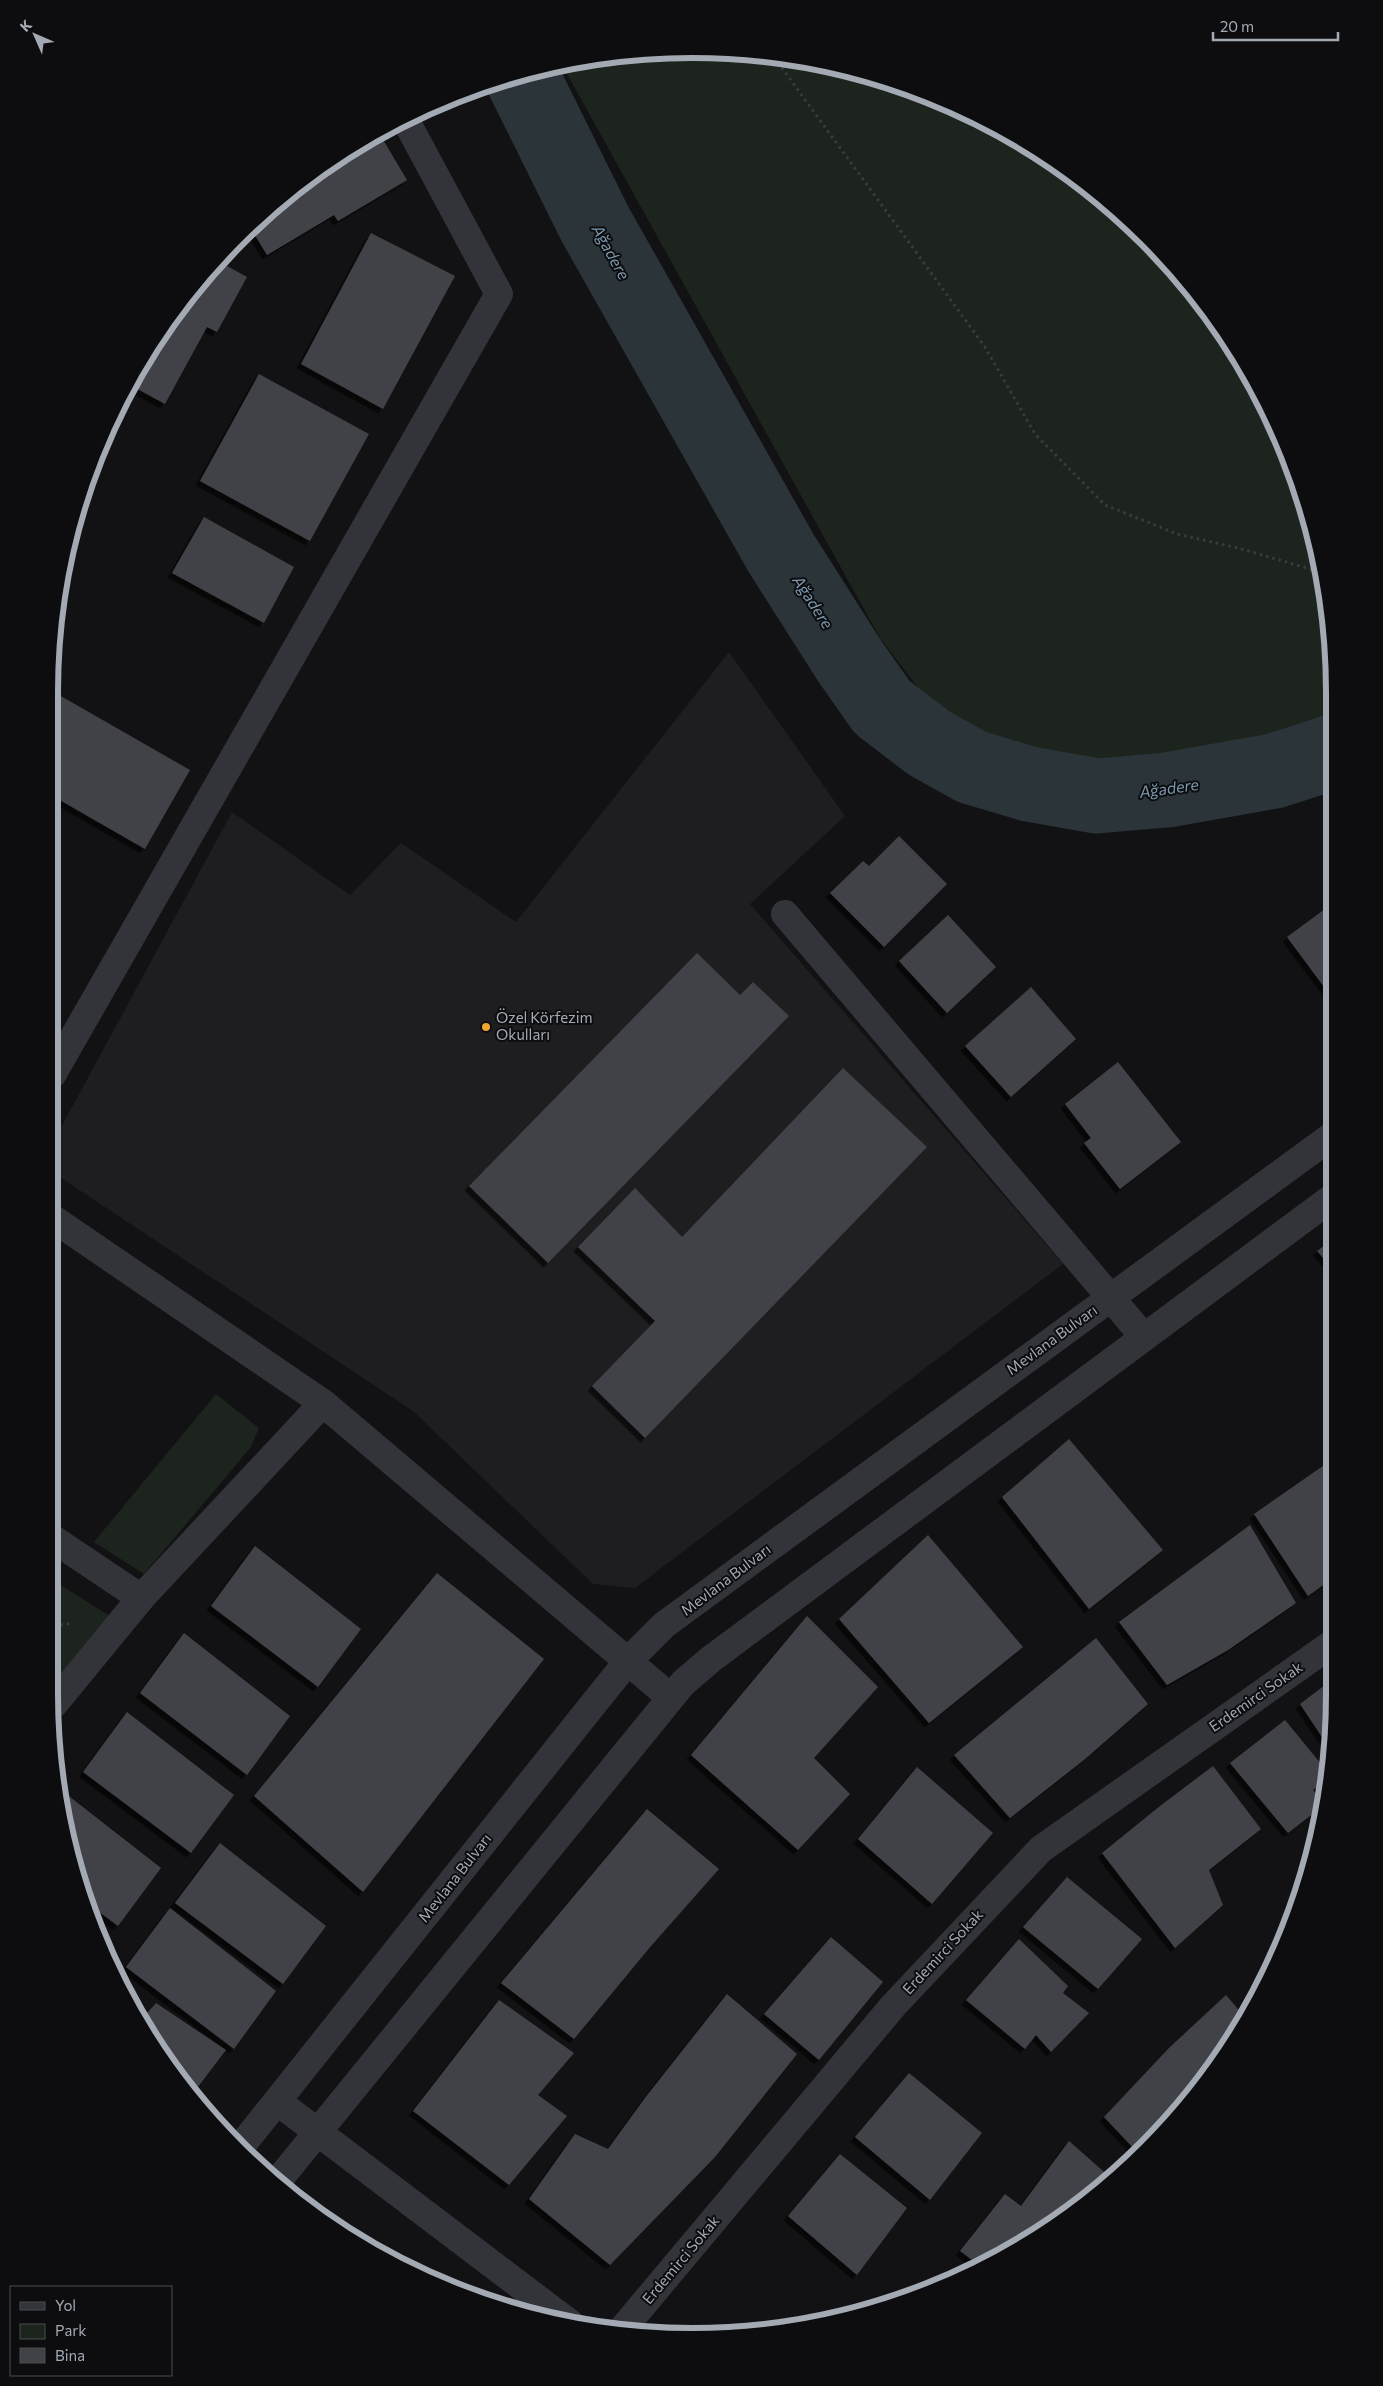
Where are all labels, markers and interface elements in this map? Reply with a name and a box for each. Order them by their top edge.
north arrow [10,10,60,60]
scale bar [1213,10,1338,42]
text: K [16,16,35,35]
text: 20 m [1220,17,1254,35]
water label: Ağadere [588,220,635,283]
water label: Ağadere [789,571,838,632]
water label: Ağadere [1137,774,1200,801]
place label: Özel Körfezim Okulları [496,1008,593,1043]
marker: Özel Körfezim Okulları [480,1021,492,1033]
street label: Mevlana Bulvarı [1003,1300,1100,1378]
street label: Mevlana Bulvarı [677,1540,774,1619]
street label: Erdemirci Sokak [1205,1657,1306,1735]
street label: Mevlana Bulvarı [414,1829,494,1925]
street label: Erdemirci Sokak [898,1905,986,1998]
street label: Erdemirci Sokak [638,2211,722,2307]
legend [10,2286,172,2376]
text: Yol [55,2296,76,2314]
text: Park [55,2321,86,2339]
text: Bina [55,2346,85,2364]

